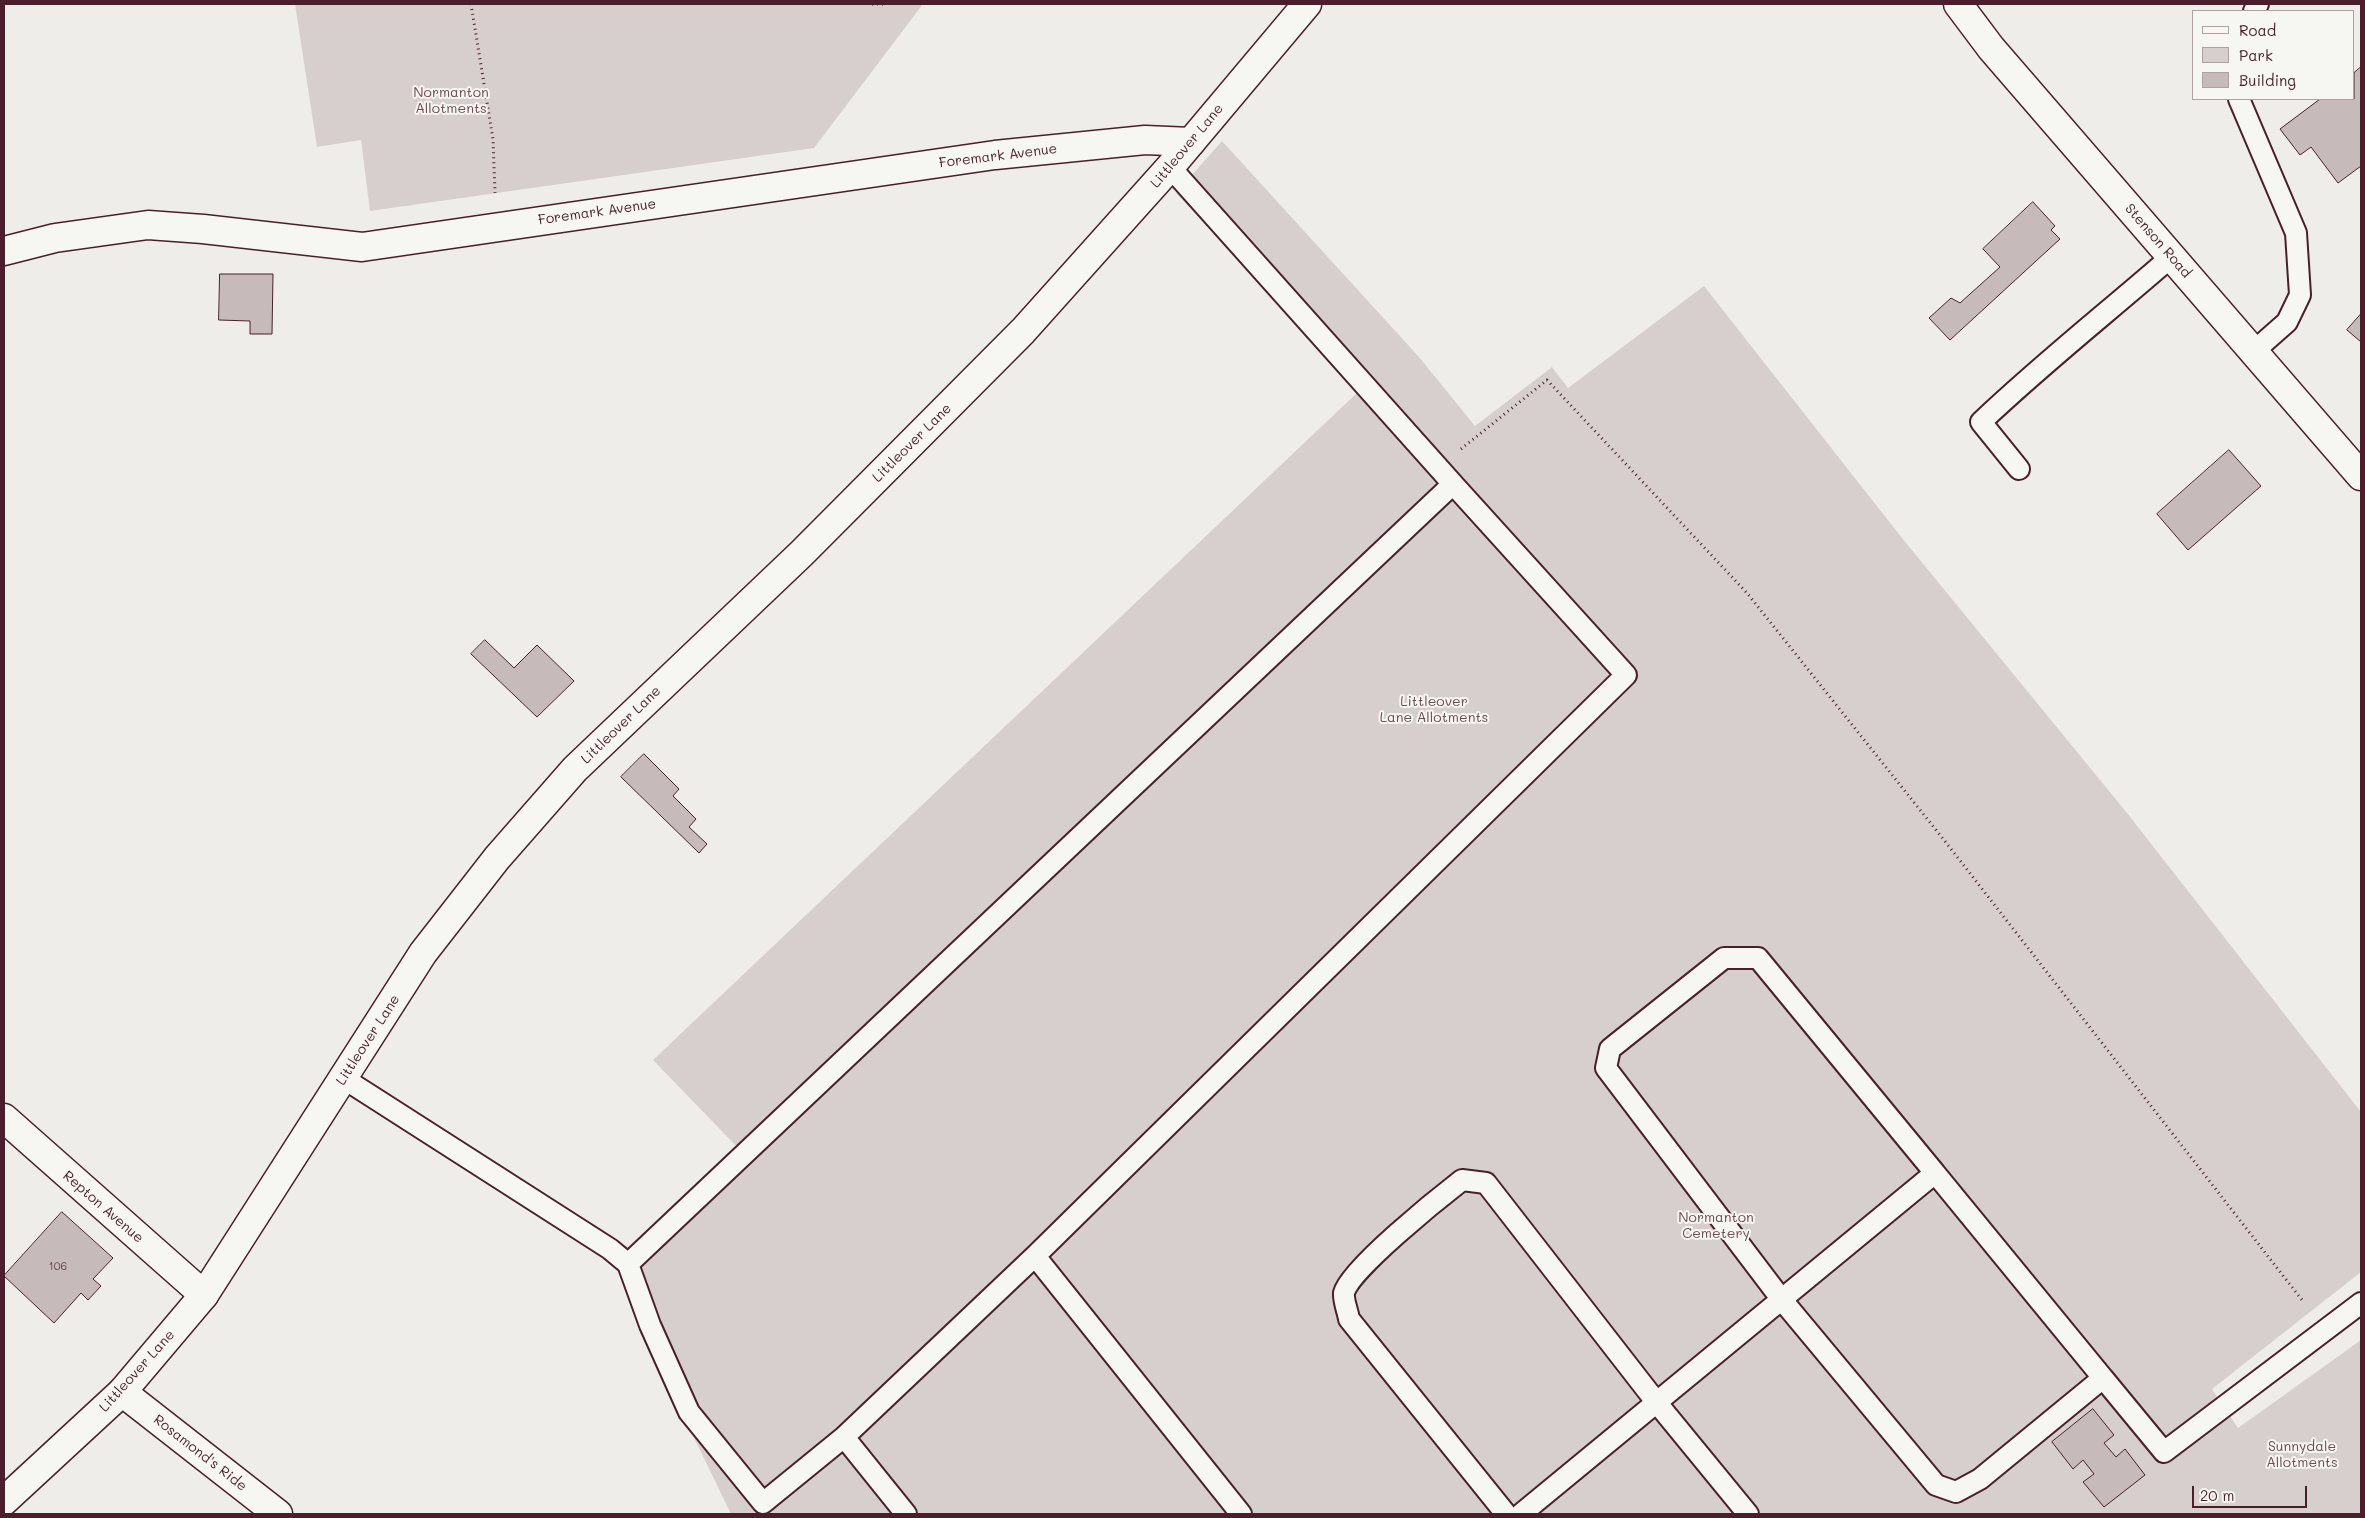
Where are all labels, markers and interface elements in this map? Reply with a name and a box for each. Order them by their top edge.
legend [2192,10,2355,100]
text: Road [2239,20,2276,40]
text: Park [2239,45,2273,65]
text: Building [2239,70,2296,90]
park label: Normanton Allotments [413,85,489,118]
street label: Littleover Lane [1147,101,1227,191]
street label: Foremark Avenue [938,140,1058,172]
street label: Foremark Avenue [537,195,657,229]
street label: Stenson Road [2121,201,2195,281]
street label: Littleover Lane [869,400,955,486]
street label: Littleover Lane [578,683,664,767]
park label: Littleover Lane Allotments [1380,694,1488,726]
street label: Littleover Lane [332,992,404,1088]
street label: Repton Avenue [59,1167,147,1247]
park label: Normanton Cemetery [1678,1210,1754,1242]
house number: 106 [49,1260,67,1274]
street label: Littleover Lane [96,1327,178,1415]
street label: Rosamond's Ride [150,1411,250,1495]
park label: Sunnydale Allotments [2266,1439,2338,1471]
scale bar [2195,1476,2310,1508]
text: 20 m [2200,1485,2234,1505]

